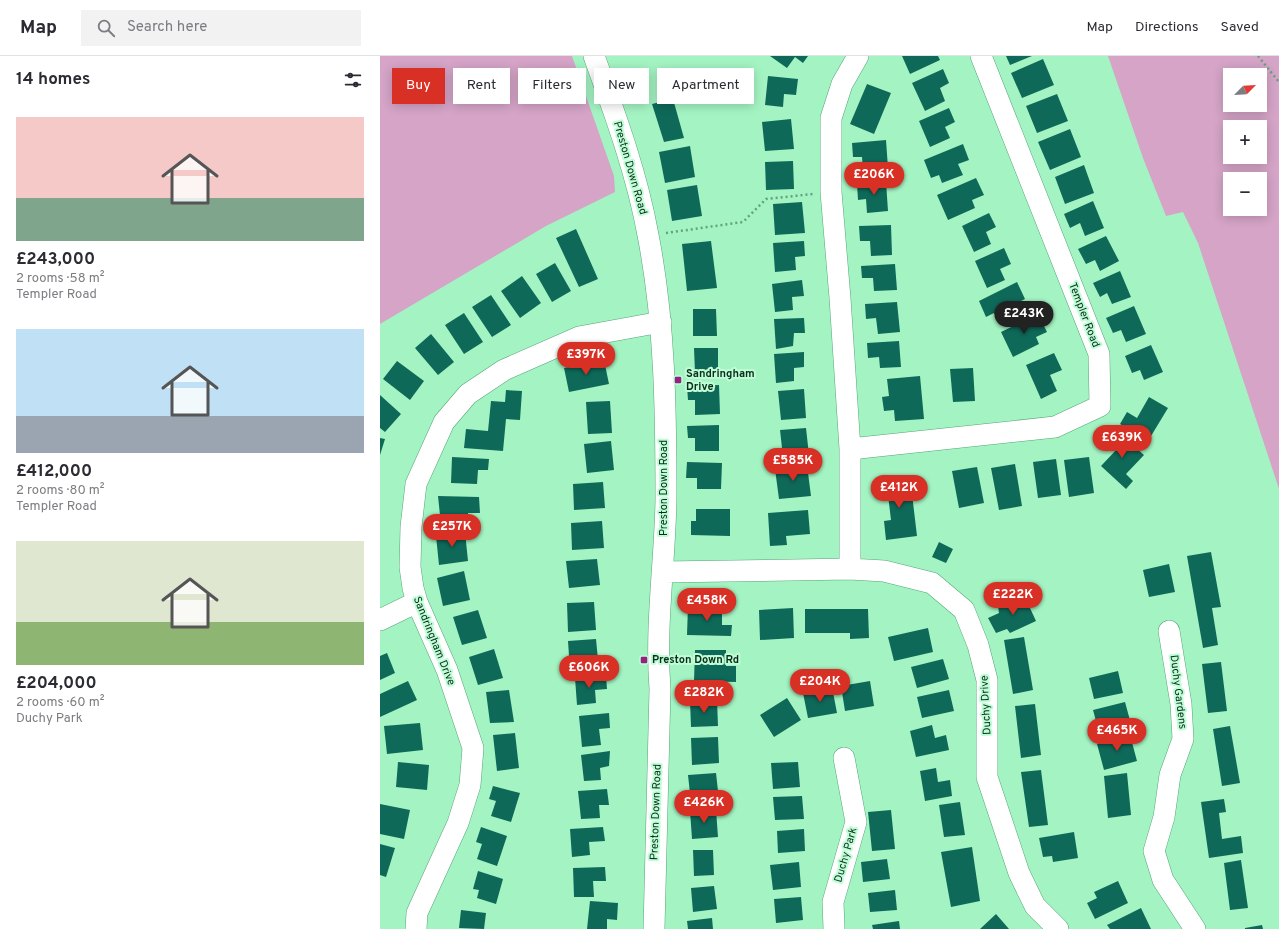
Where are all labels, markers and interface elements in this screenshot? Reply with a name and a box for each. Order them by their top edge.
search box [81,10,361,46]
text: Map [20,16,57,40]
icon: search [95,17,117,39]
text: Search here [127,18,207,37]
text: Map [1087,19,1113,36]
text: Directions [1135,19,1199,36]
text: Saved [1221,19,1259,36]
chip: Buy [392,68,445,104]
chip: Rent [453,68,510,104]
chip: Filters [518,68,586,104]
chip: New [594,68,649,104]
chip: Apartment [657,68,754,104]
north arrow [1223,68,1267,112]
map controls [1223,68,1267,216]
text: 14 homes [16,69,90,91]
icon: filters [342,69,364,91]
street label: Preston Down Road [610,120,650,216]
button: + [1223,120,1267,164]
icon: home [154,143,226,215]
pin: £206K [846,162,902,196]
text: £206K [853,167,895,183]
button: − [1223,172,1267,216]
text: £243,000 [16,249,95,271]
text: 2 rooms · 58 m² [16,271,104,287]
street label: Templer Road [1065,281,1103,349]
text: Templer Road [16,287,97,303]
pin: £243K [996,301,1052,335]
text: £243K [1003,306,1045,322]
pin: £397K [558,342,614,376]
text: £397K [566,347,606,363]
icon: home [154,355,226,427]
place label: Sandringham Drive [686,367,755,394]
marker: Sandringham Drive [673,375,683,385]
pin: £639K [1094,425,1150,459]
text: £639K [1102,430,1142,446]
street label: Preston Down Road [657,440,671,536]
pin: £585K [765,448,821,482]
text: £585K [772,453,814,469]
text: £412,000 [16,461,92,483]
pin: £412K [871,475,927,509]
text: £412K [880,480,918,496]
text: 2 rooms · 80 m² [16,483,105,499]
text: Templer Road [16,499,97,515]
pin: £257K [424,514,480,548]
text: £257K [432,519,472,535]
icon: home [154,567,226,639]
pin: £222K [985,582,1041,616]
text: £222K [993,587,1033,603]
pin: £458K [679,588,735,622]
text: £458K [686,593,728,609]
street label: Sandringham Drive [410,594,458,688]
place label: Preston Down Rd [652,653,739,667]
street label: Duchy Gardens [1166,654,1190,730]
pin: £606K [561,655,617,689]
marker: Preston Down Rd [639,655,649,665]
text: £606K [568,660,610,676]
pin: £204K [792,669,848,703]
text: £204,000 [16,673,97,695]
text: £204K [799,674,841,690]
street label: Duchy Drive [977,675,995,735]
pin: £282K [676,680,732,714]
text: £282K [684,685,724,701]
text: 2 rooms · 60 m² [16,695,105,711]
text: Duchy Park [16,711,83,727]
pin: £465K [1089,718,1145,752]
text: £465K [1096,723,1138,739]
street label: Preston Down Road [647,764,665,860]
pin: £426K [676,790,732,824]
text: £426K [683,795,725,811]
street label: Duchy Park [831,826,861,884]

